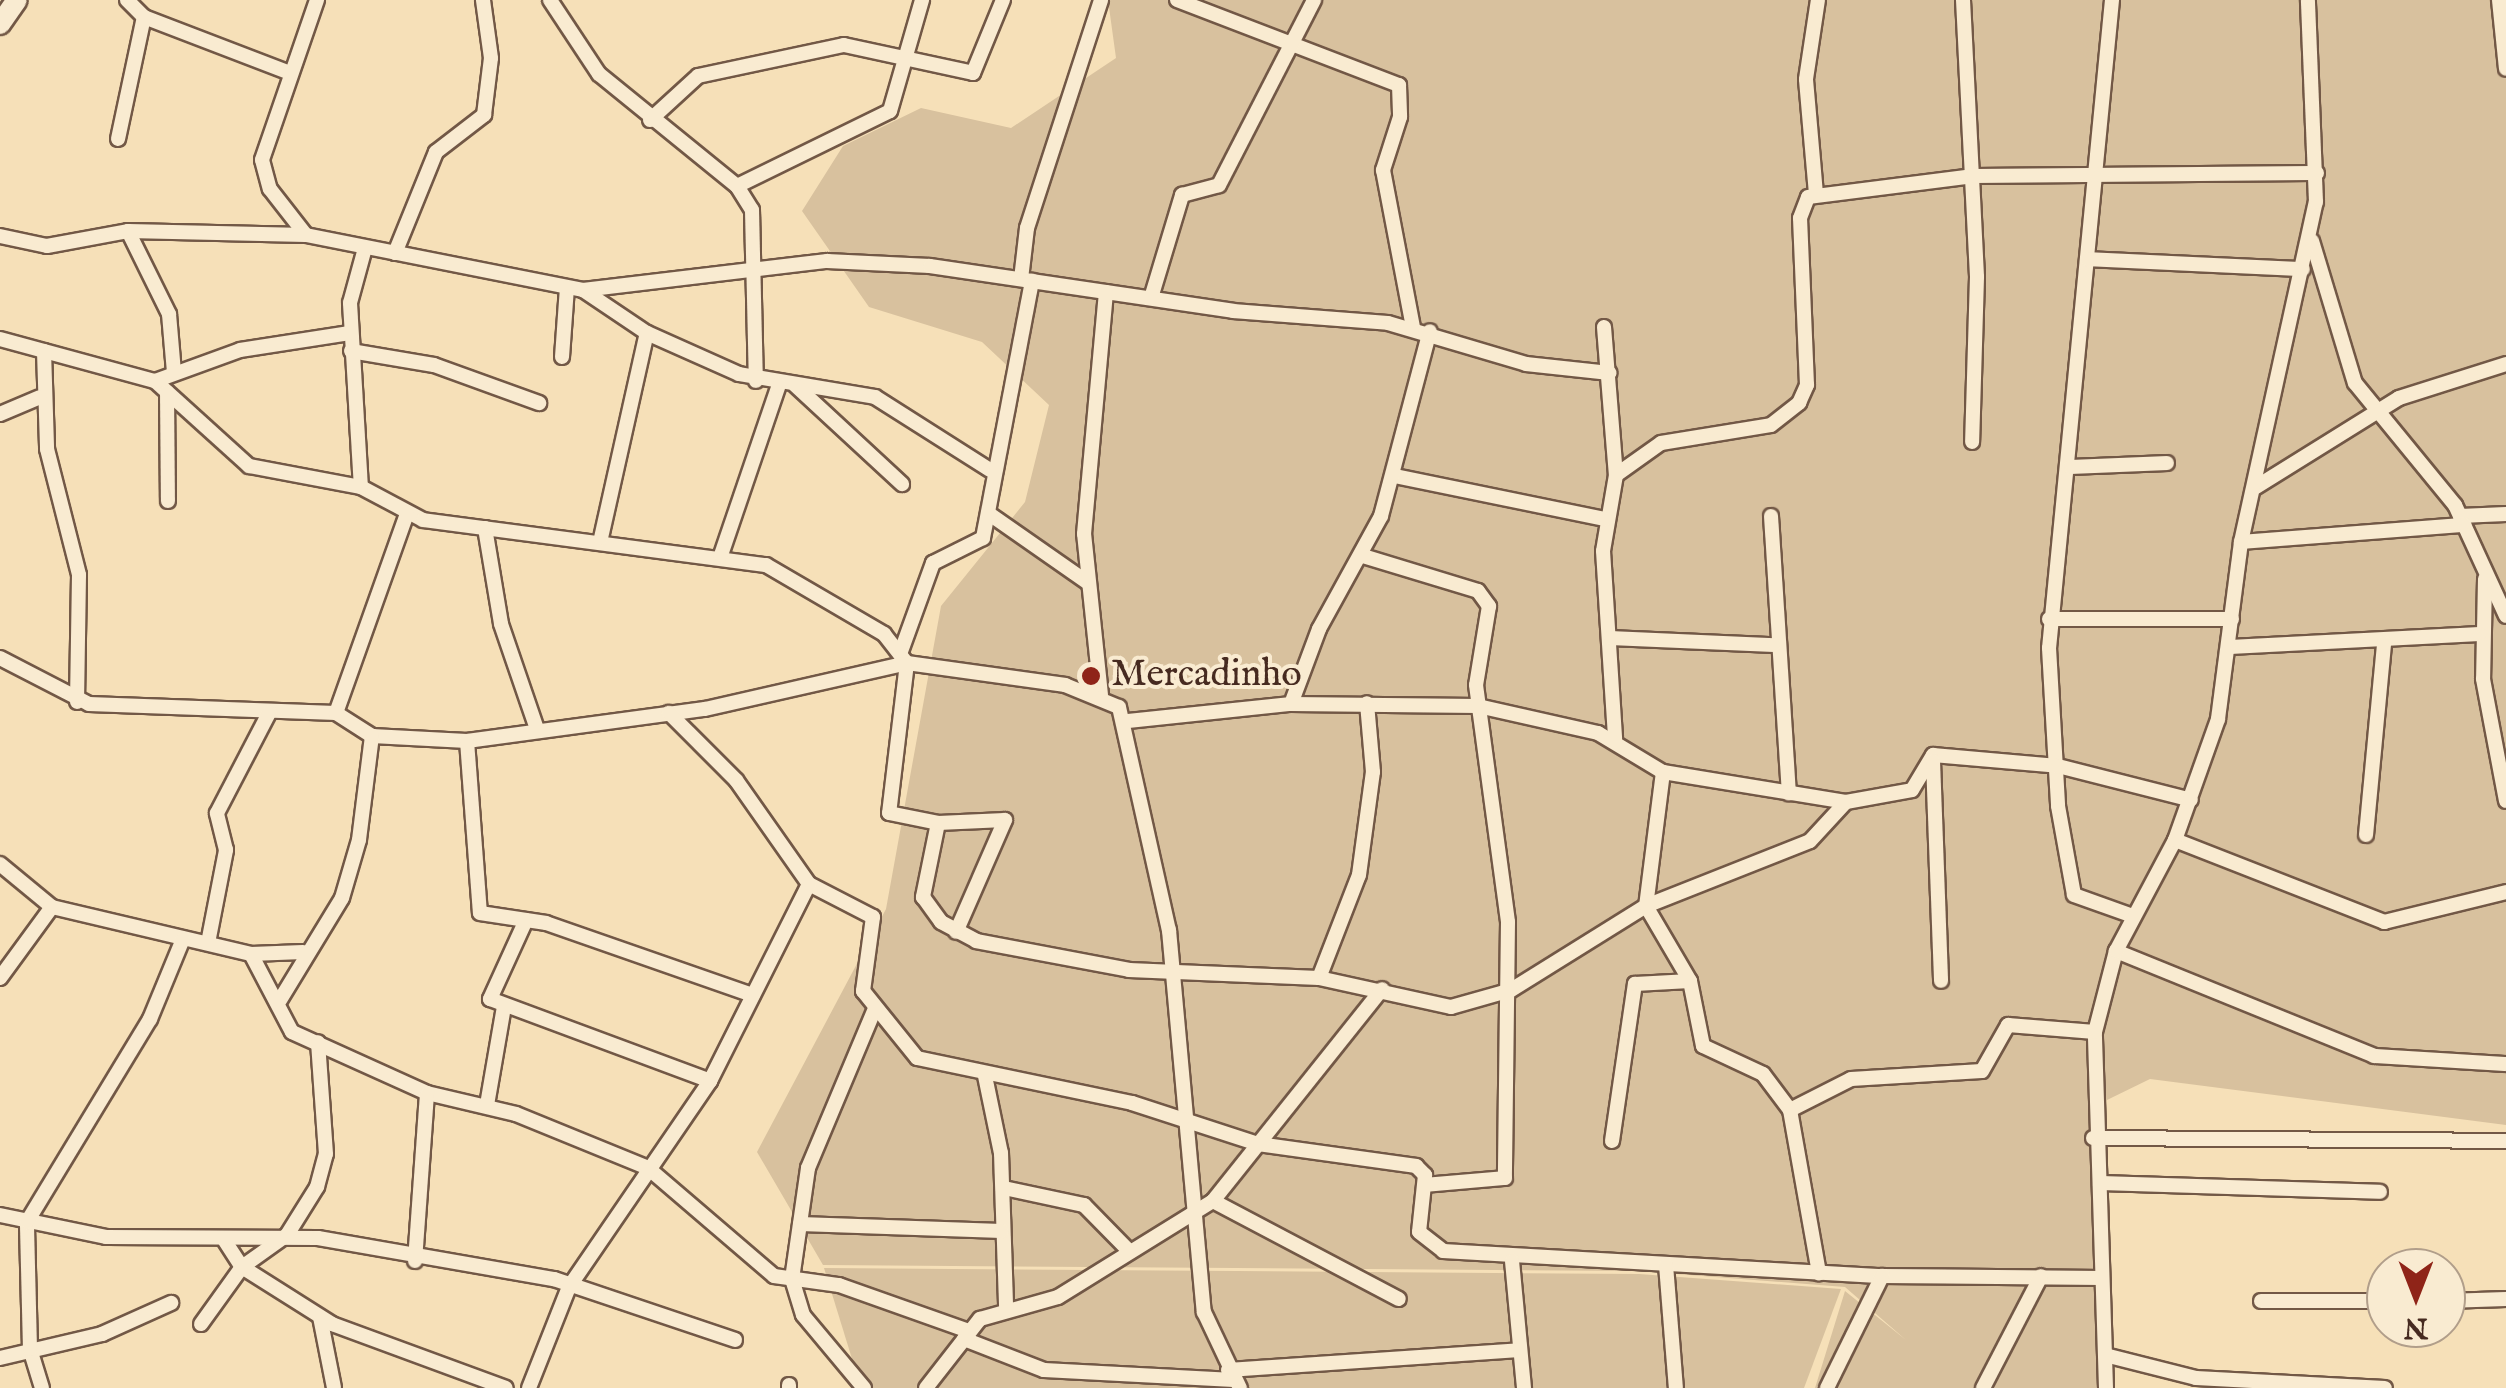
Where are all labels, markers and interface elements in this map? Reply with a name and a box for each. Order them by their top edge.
place label: Mercadinho [1111,653,1302,699]
marker: Mercadinho [1080,665,1102,687]
north arrow [2366,1248,2466,1348]
text: N [2404,1309,2428,1344]

